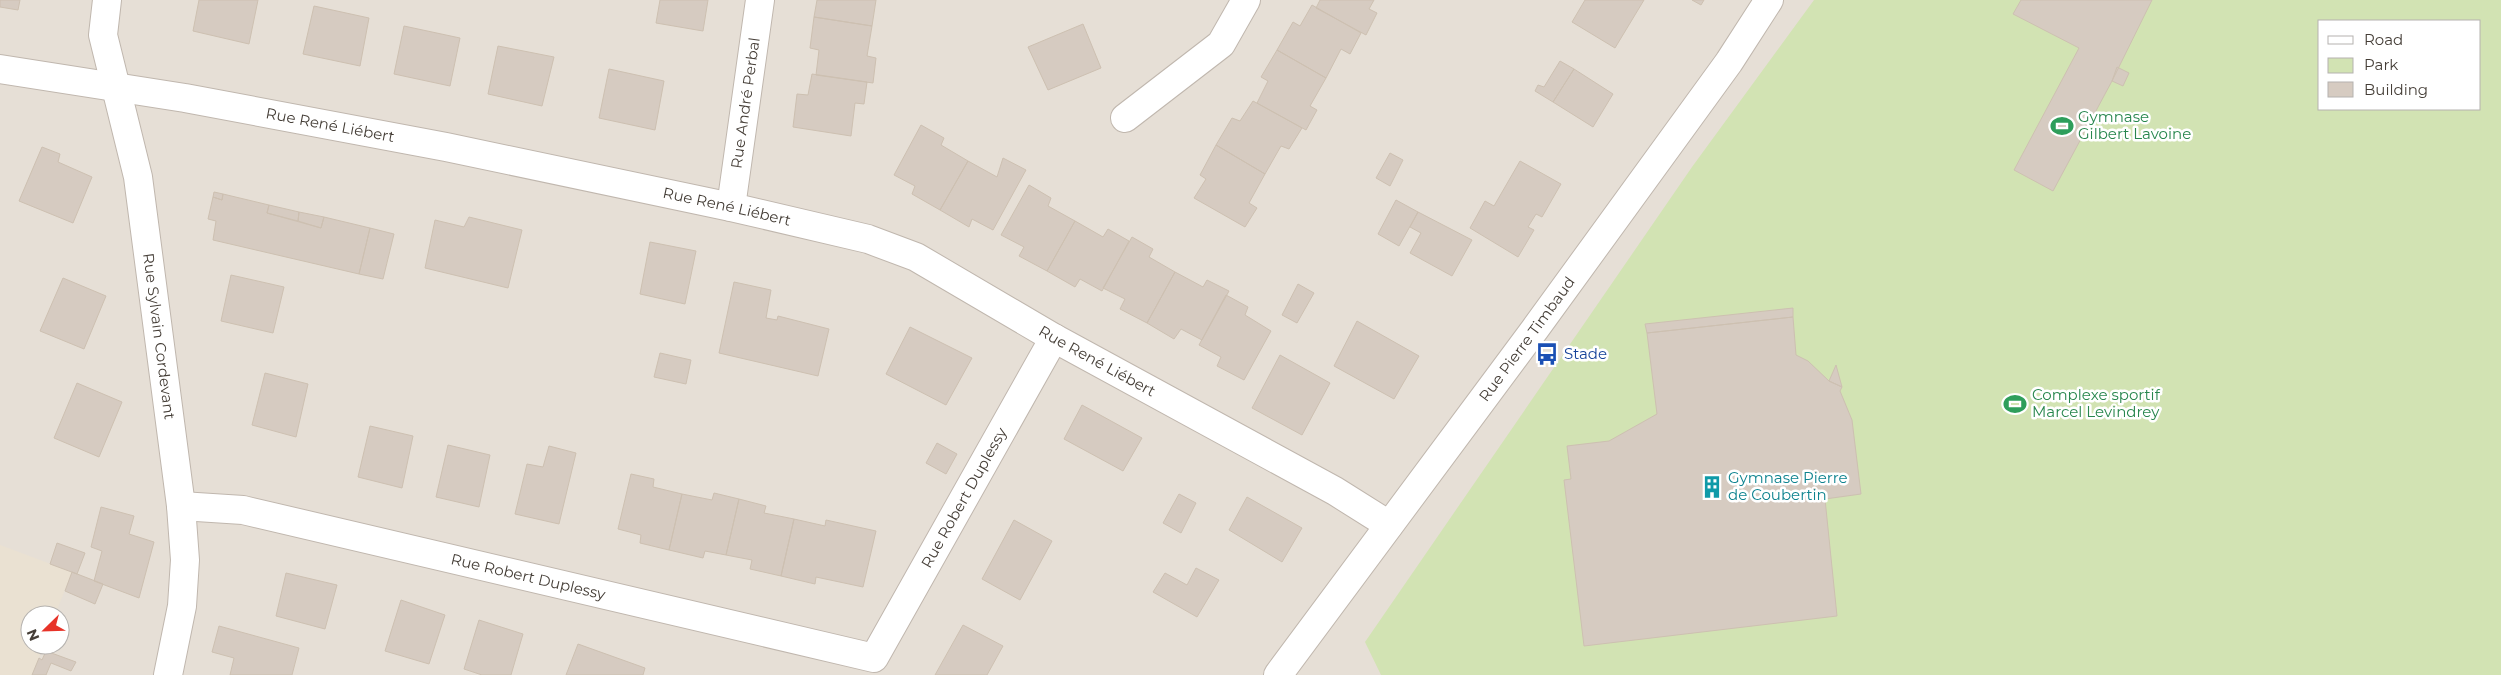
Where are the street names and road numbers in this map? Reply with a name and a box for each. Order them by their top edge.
street label: Rue André Perbal [726,36,764,170]
street label: Rue René Liébert [264,103,396,146]
street label: Rue René Liébert [661,183,793,230]
street label: Rue Sylvain Cordevant [139,252,180,421]
street label: Rue Pierre Timbaud [1474,273,1579,405]
street label: Rue René Liébert [1035,321,1159,401]
street label: Rue Robert Duplessy [917,423,1011,571]
street label: Rue Robert Duplessy [449,549,608,604]

